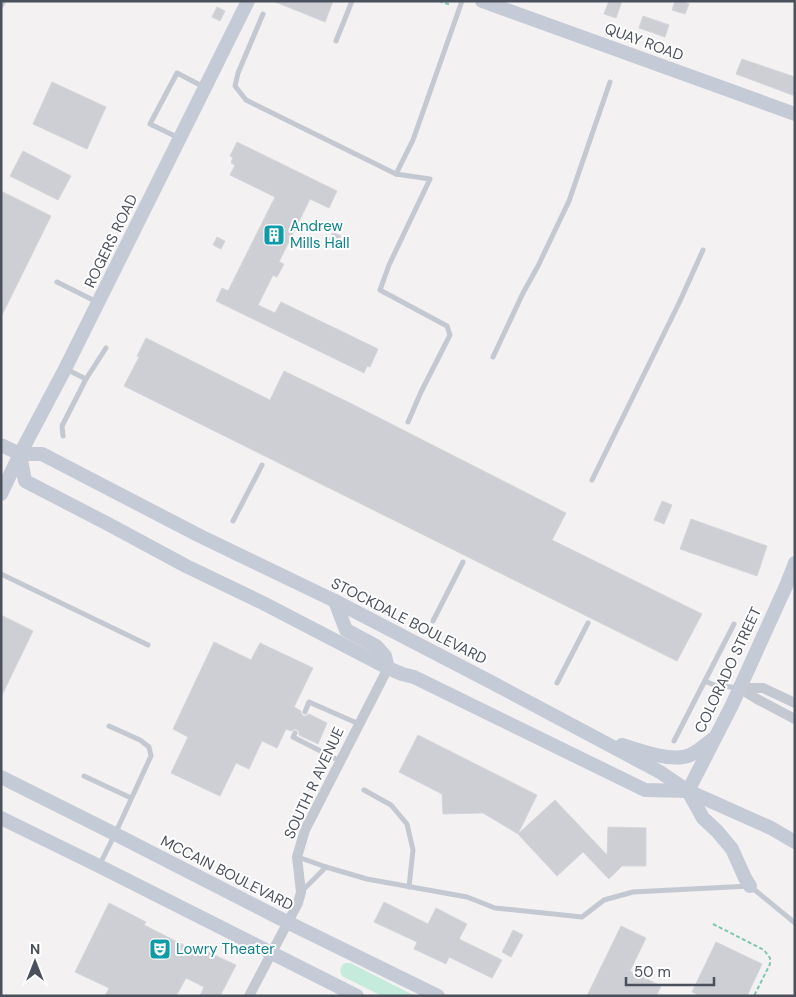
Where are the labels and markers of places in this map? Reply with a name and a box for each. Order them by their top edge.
place label: Andrew Mills Hall [290,216,350,253]
building icon: Andrew Mills Hall [262,223,286,247]
theatre icon: Lowry Theater [148,937,172,961]
place label: Lowry Theater [176,939,275,959]

